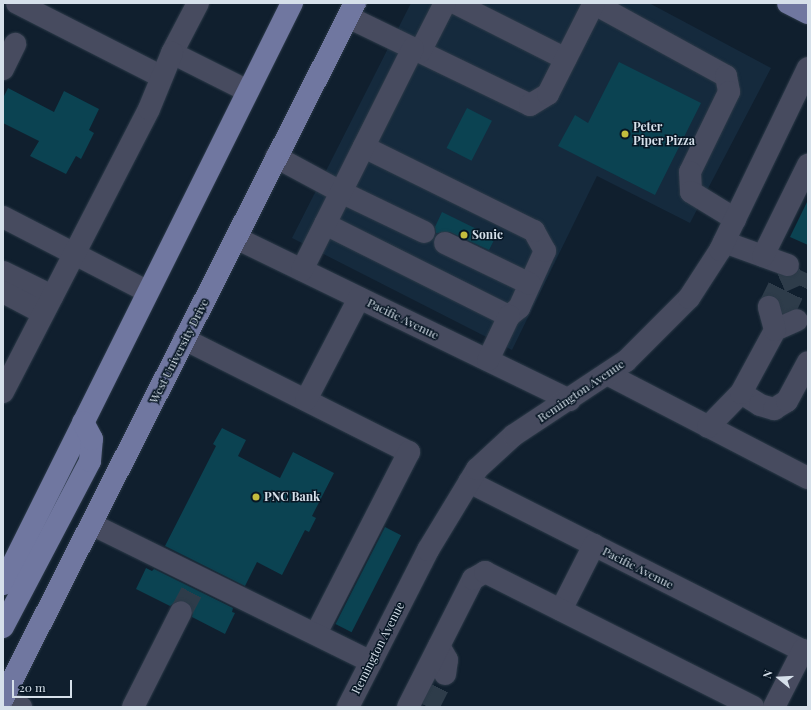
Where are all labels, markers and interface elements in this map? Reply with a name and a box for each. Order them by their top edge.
place label: Peter Piper Pizza [633,120,695,148]
marker: Peter Piper Pizza [620,129,630,139]
place label: Sonic [472,228,503,242]
marker: Sonic [459,230,469,240]
street label: Pacific Avenue [365,295,441,343]
street label: West University Drive [146,296,212,406]
street label: Remington Avenue [535,357,627,425]
place label: PNC Bank [264,490,320,504]
marker: PNC Bank [251,492,261,502]
street label: Pacific Avenue [600,544,676,592]
street label: Remington Avenue [348,599,408,697]
north arrow [759,658,799,698]
text: N [759,668,775,680]
scale bar [14,672,74,698]
text: 20 m [19,679,46,695]

